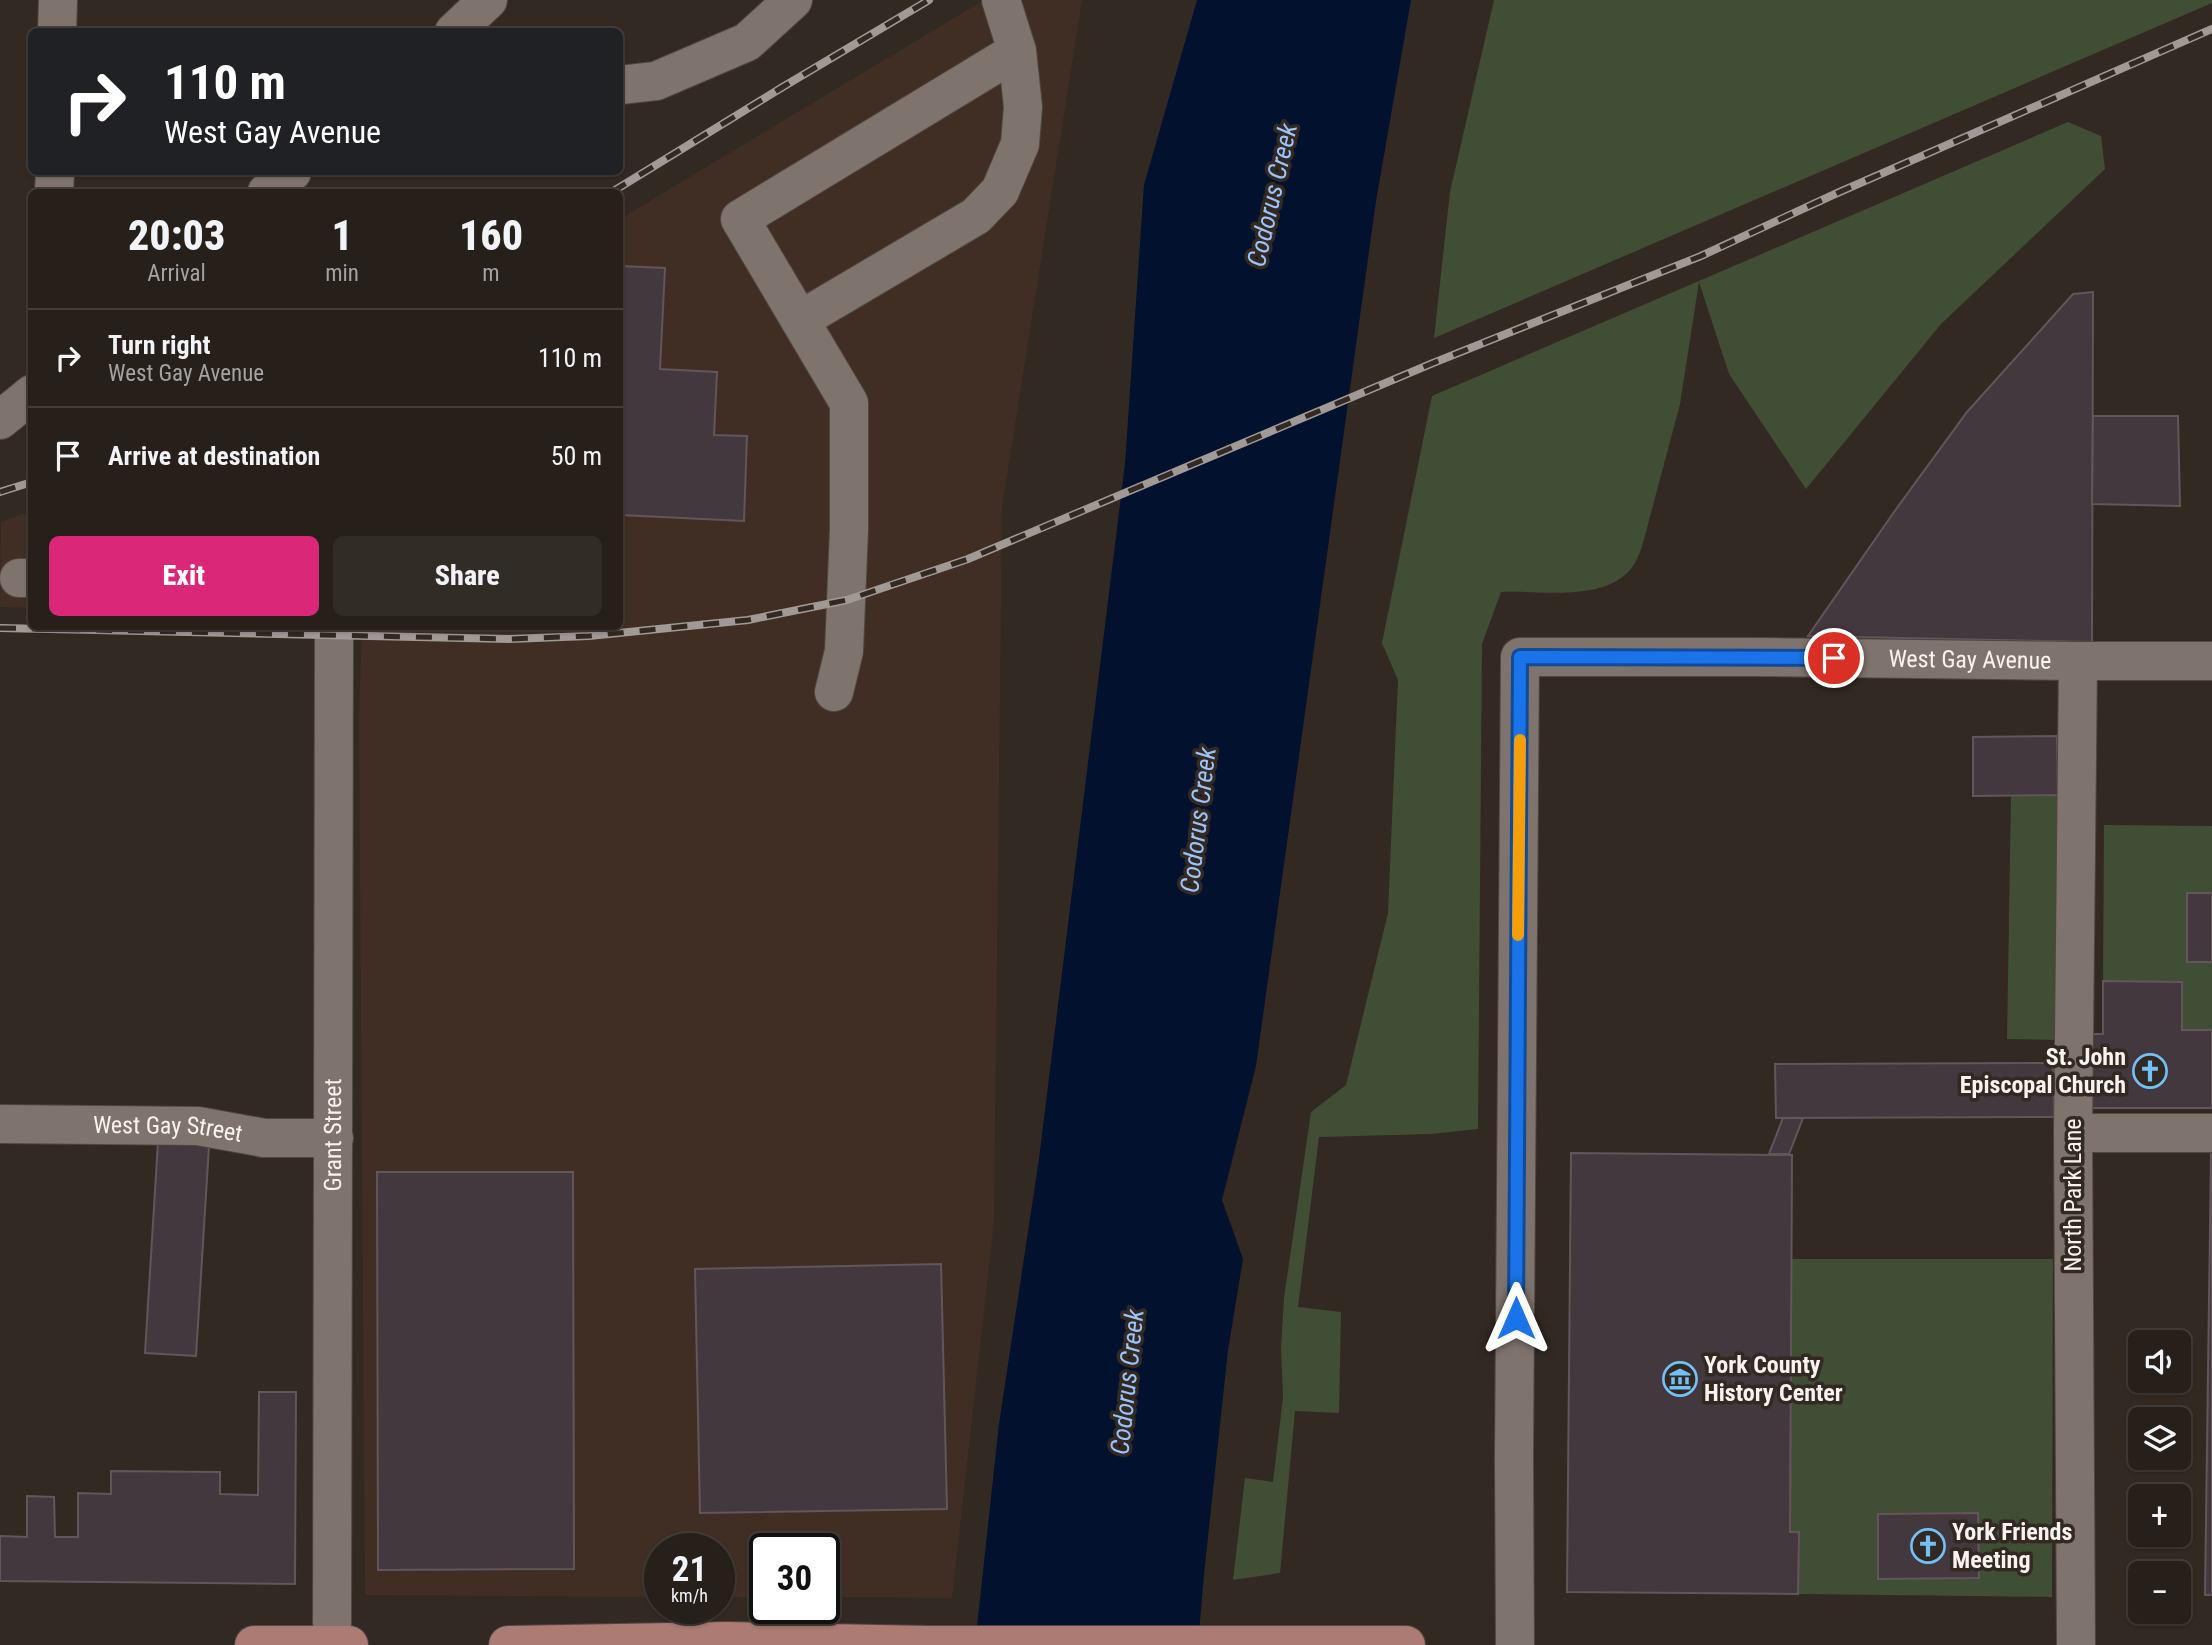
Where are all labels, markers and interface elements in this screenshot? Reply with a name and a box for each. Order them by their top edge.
text: 110 m [164,54,286,111]
icon: right [49,56,140,147]
text: West Gay Avenue [164,113,381,151]
water label: Codorus Creek [1241,120,1303,270]
text: 20:03 [128,211,225,260]
text: 1 [331,211,353,260]
text: 160 [459,211,523,260]
text: Arrival [147,260,206,287]
text: min [325,260,359,287]
text: m [482,260,500,287]
text: Turn right [108,330,210,360]
icon: right [49,339,87,377]
text: 110 m [538,343,602,373]
text: West Gay Avenue [108,360,264,387]
icon: arrive [49,437,87,475]
text: Arrive at destination [108,441,320,471]
text: 50 m [551,441,602,471]
button: Exit [49,536,319,616]
button: Share [333,536,602,616]
pin [1804,628,1864,688]
icon: arrive [1815,639,1853,677]
street label: West Gay Avenue [1888,645,2052,675]
water label: Codorus Creek [1174,745,1222,894]
place label: St. John Episcopal Church [1960,1043,2126,1099]
church icon: St. John Episcopal Church [2131,1052,2169,1090]
street label: Grant Street [319,1078,347,1192]
street label: West Gay Street [93,1111,245,1148]
street label: North Park Lane [2059,1118,2087,1272]
position arrow [1479,1281,1553,1355]
water label: Codorus Creek [1104,1307,1150,1456]
map controls [2128,1330,2191,1624]
button: sound [2128,1330,2191,1393]
place label: York County History Center [1704,1351,1843,1407]
museum icon: York County History Center [1661,1360,1699,1398]
button: layers [2128,1407,2191,1470]
button: + [2128,1484,2191,1547]
place label: York Friends Meeting [1952,1518,2072,1574]
church icon: York Friends Meeting [1909,1527,1947,1565]
speed limit sign: 30 [749,1533,840,1624]
text: 21 [672,1549,707,1590]
button: − [2128,1561,2191,1624]
text: km/h [671,1585,708,1606]

